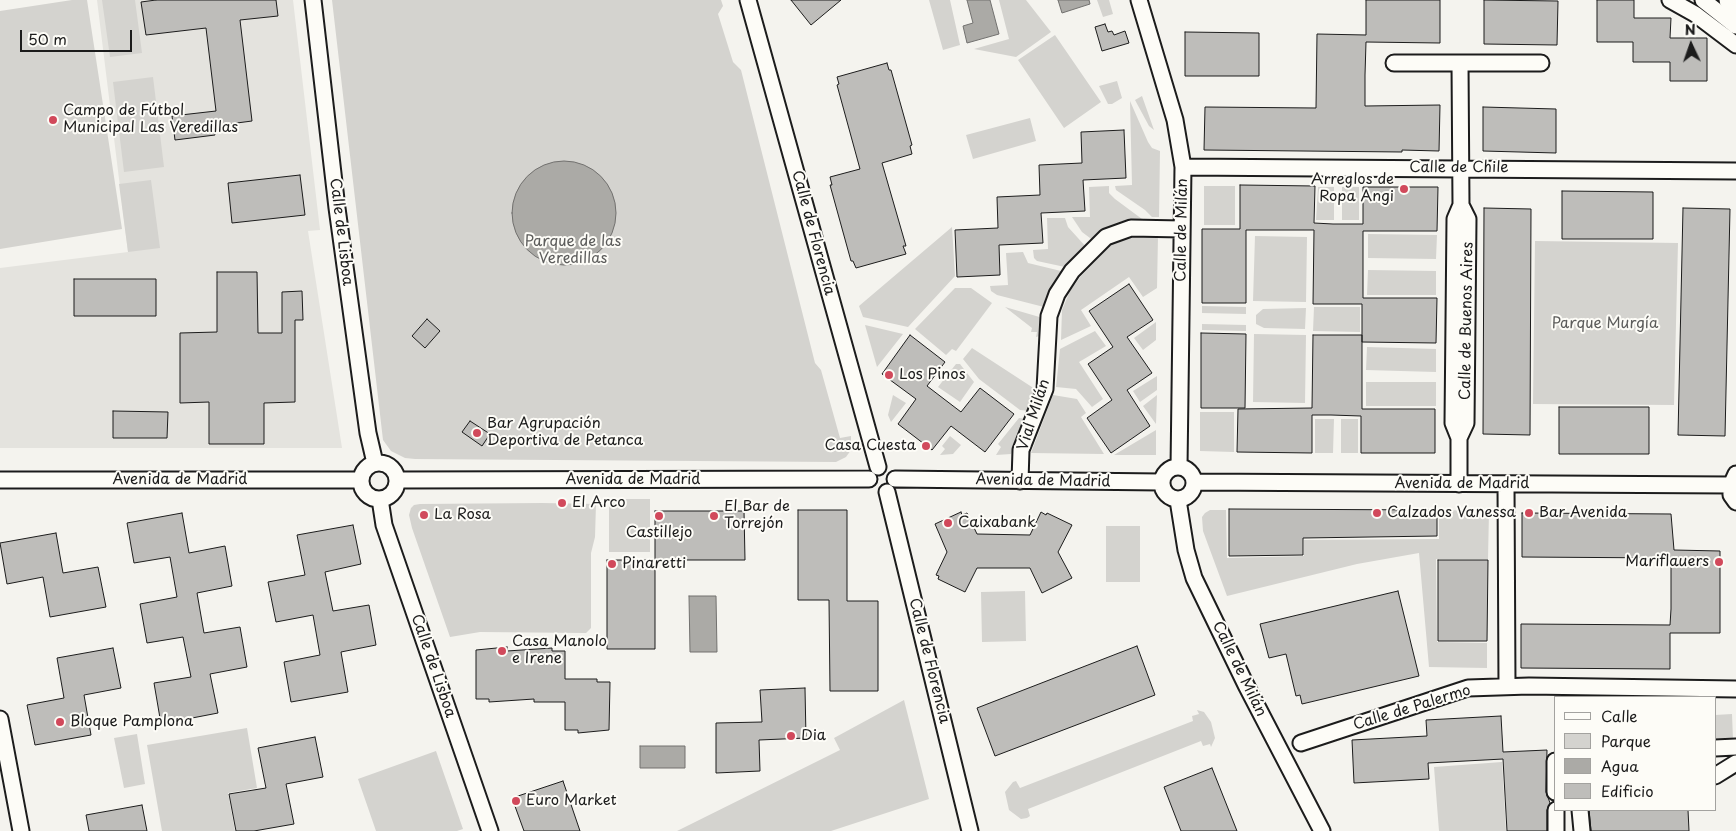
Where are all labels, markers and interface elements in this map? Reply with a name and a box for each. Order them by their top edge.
text: N [1684,19,1696,40]
scale bar [22,20,135,52]
north arrow [1666,20,1716,70]
text: 50 m [28,27,67,50]
place label: Campo de Fútbol Municipal Las Veredillas [63,102,238,137]
marker: Campo de Fútbol Municipal Las Veredillas [47,114,59,126]
street label: Calle de Chile [1409,159,1509,177]
street label: Calle de Florencia [788,168,838,298]
place label: Arreglos de Ropa Angi [1311,171,1394,206]
street label: Calle de Lisboa [325,177,357,287]
street label: Calle de Milán [1172,178,1192,282]
marker: Arreglos de Ropa Angi [1398,183,1410,195]
park label: Parque de las Veredillas [525,233,621,268]
street label: Calle de Buenos Aires [1457,242,1477,400]
park label: Parque Murgía [1552,315,1658,333]
place label: Los Pinos [899,366,966,384]
marker: Los Pinos [883,369,895,381]
street label: Vial Milán [1014,377,1054,453]
place label: Bar Agrupación Deportiva de Petanca [487,415,643,450]
marker: Bar Agrupación Deportiva de Petanca [471,427,483,439]
place label: Casa Cuesta [825,437,916,455]
marker: Casa Cuesta [920,440,932,452]
street label: Avenida de Madrid [112,471,248,489]
street label: Avenida de Madrid [565,471,701,489]
street label: Avenida de Madrid [975,471,1111,491]
street label: Avenida de Madrid [1394,475,1530,493]
place label: El Arco [572,494,626,512]
marker: El Arco [556,497,568,509]
place label: El Bar de Torrejón [724,498,790,533]
place label: Calzados Vanessa [1387,504,1516,522]
place label: Bar Avenida [1539,504,1627,522]
place label: La Rosa [434,506,491,524]
marker: Calzados Vanessa [1371,507,1383,519]
marker: Bar Avenida [1523,507,1535,519]
marker: La Rosa [418,509,430,521]
marker: Castillejo [653,510,665,522]
marker: El Bar de Torrejón [708,510,720,522]
place label: Caixabank [958,514,1036,532]
marker: Caixabank [942,517,954,529]
place label: Castillejo [626,524,692,542]
place label: Mariflauers [1625,553,1709,571]
place label: Pinaretti [622,555,686,573]
marker: Mariflauers [1713,556,1725,568]
marker: Pinaretti [606,558,618,570]
street label: Calle de Florencia [905,596,953,726]
street label: Calle de Lisboa [407,612,459,720]
street label: Calle de Milán [1208,618,1270,720]
place label: Casa Manolo e Irene [512,633,607,668]
marker: Casa Manolo e Irene [496,645,508,657]
street label: Calle de Palermo [1351,682,1473,734]
legend [1554,696,1716,811]
text: Calle [1601,704,1638,727]
place label: Bloque Pamplona [70,713,193,731]
marker: Bloque Pamplona [54,716,66,728]
place label: Dia [801,727,826,745]
text: Parque [1601,729,1651,752]
marker: Dia [785,730,797,742]
text: Agua [1601,754,1639,777]
text: Edificio [1601,779,1654,802]
place label: Euro Market [526,792,617,810]
marker: Euro Market [510,795,522,807]

